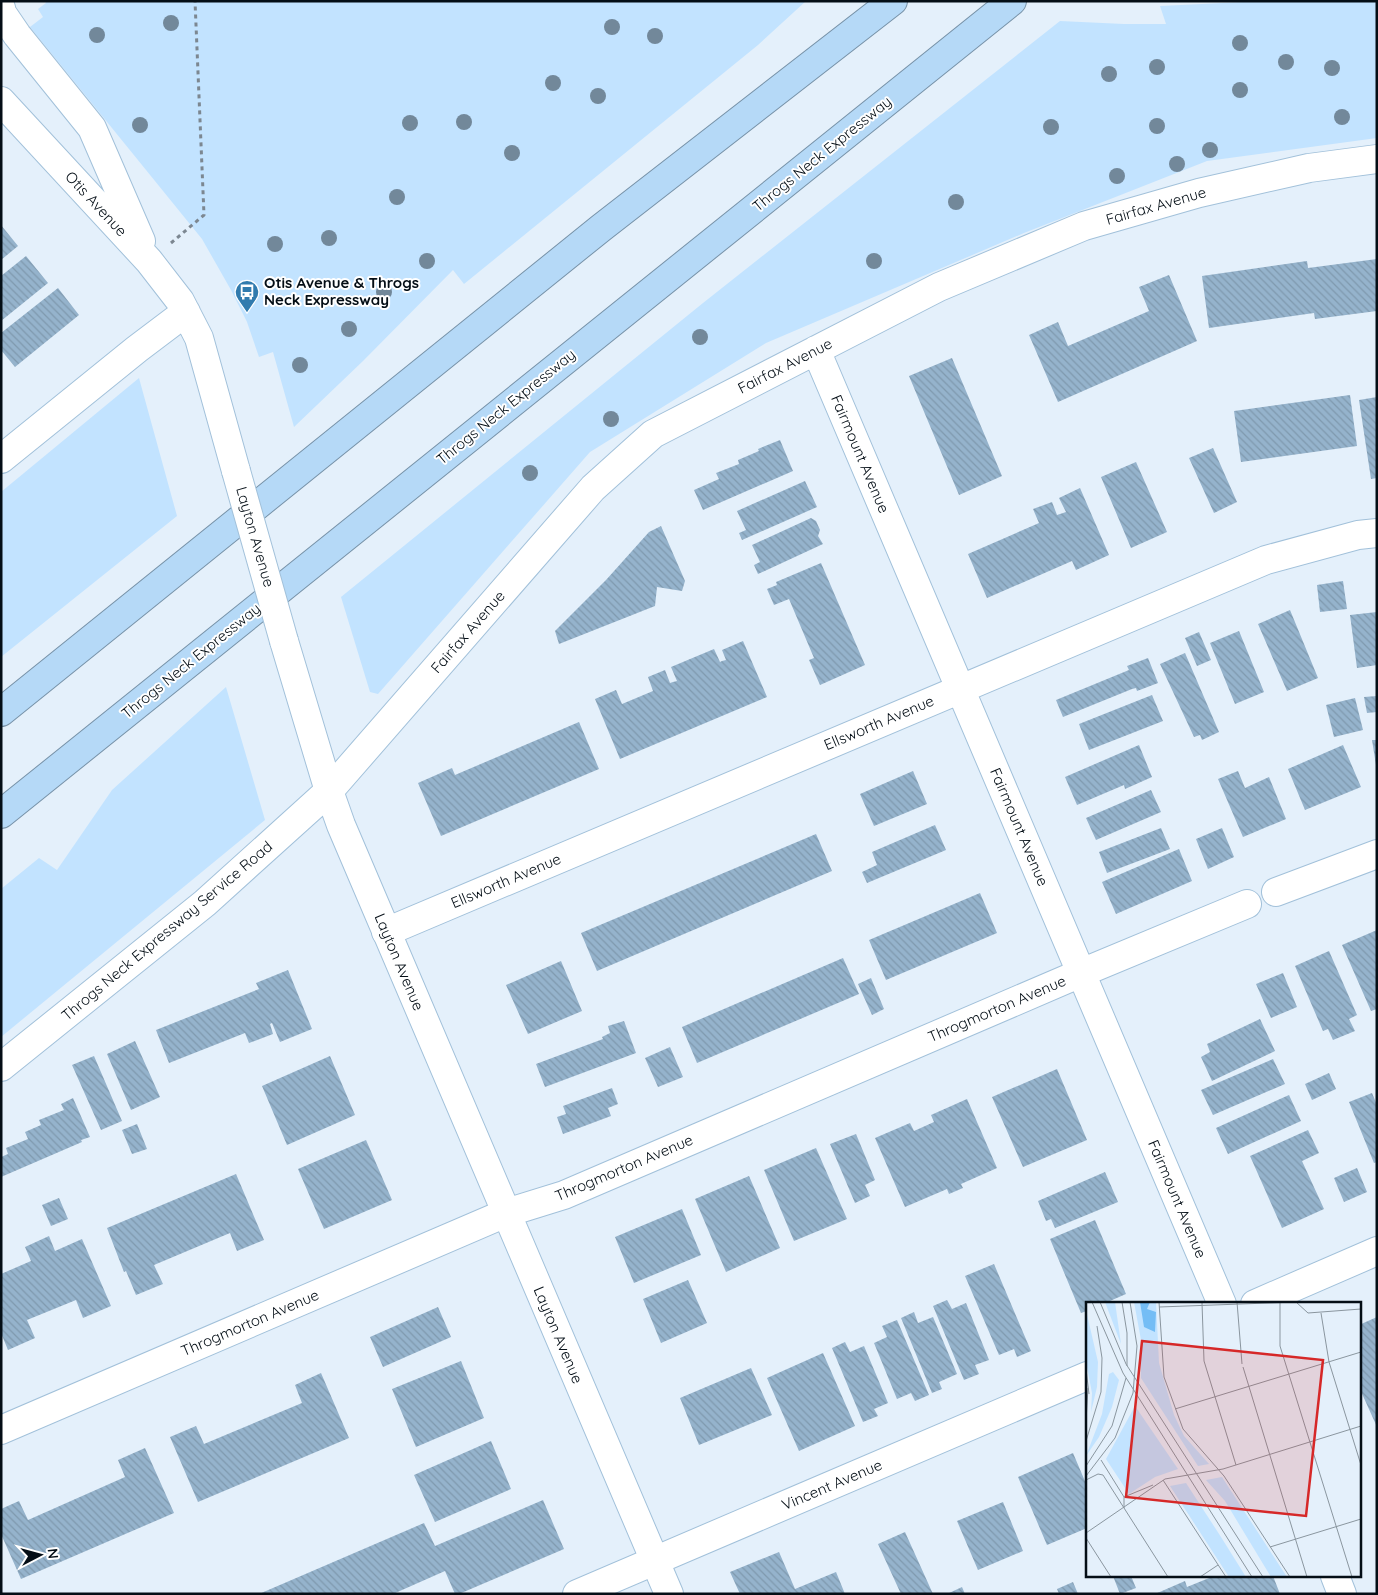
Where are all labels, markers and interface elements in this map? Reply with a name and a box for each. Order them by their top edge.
street label: Throgs Neck Expressway [748,92,895,216]
street label: Otis Avenue [61,167,131,240]
street label: Fairfax Avenue [1104,182,1208,229]
place label: Otis Avenue & Throgs Neck Expressway [264,273,419,309]
bus stop icon: Otis Avenue & Throgs Neck Expressway [234,279,260,313]
street label: Fairfax Avenue [734,334,835,397]
street label: Throgs Neck Expressway [432,345,579,469]
street label: Fairmount Avenue [827,392,894,516]
street label: Layton Avenue [232,484,279,589]
street label: Fairfax Avenue [427,586,509,677]
street label: Throgs Neck Expressway [117,599,264,723]
street label: Ellsworth Avenue [821,691,937,754]
street label: Fairmount Avenue [986,765,1053,889]
street label: Throgs Neck Expressway Service Road [57,837,276,1025]
street label: Ellsworth Avenue [448,849,564,912]
street label: Layton Avenue [370,910,428,1013]
street label: Throgmorton Avenue [925,971,1069,1046]
street label: Throgmorton Avenue [552,1130,696,1205]
street label: Fairmount Avenue [1144,1137,1211,1261]
street label: Layton Avenue [529,1283,587,1386]
street label: Throgmorton Avenue [178,1285,322,1360]
inset map [1086,1302,1360,1578]
street label: Vincent Avenue [779,1455,885,1514]
north arrow [15,1530,65,1580]
text: N [43,1548,62,1560]

